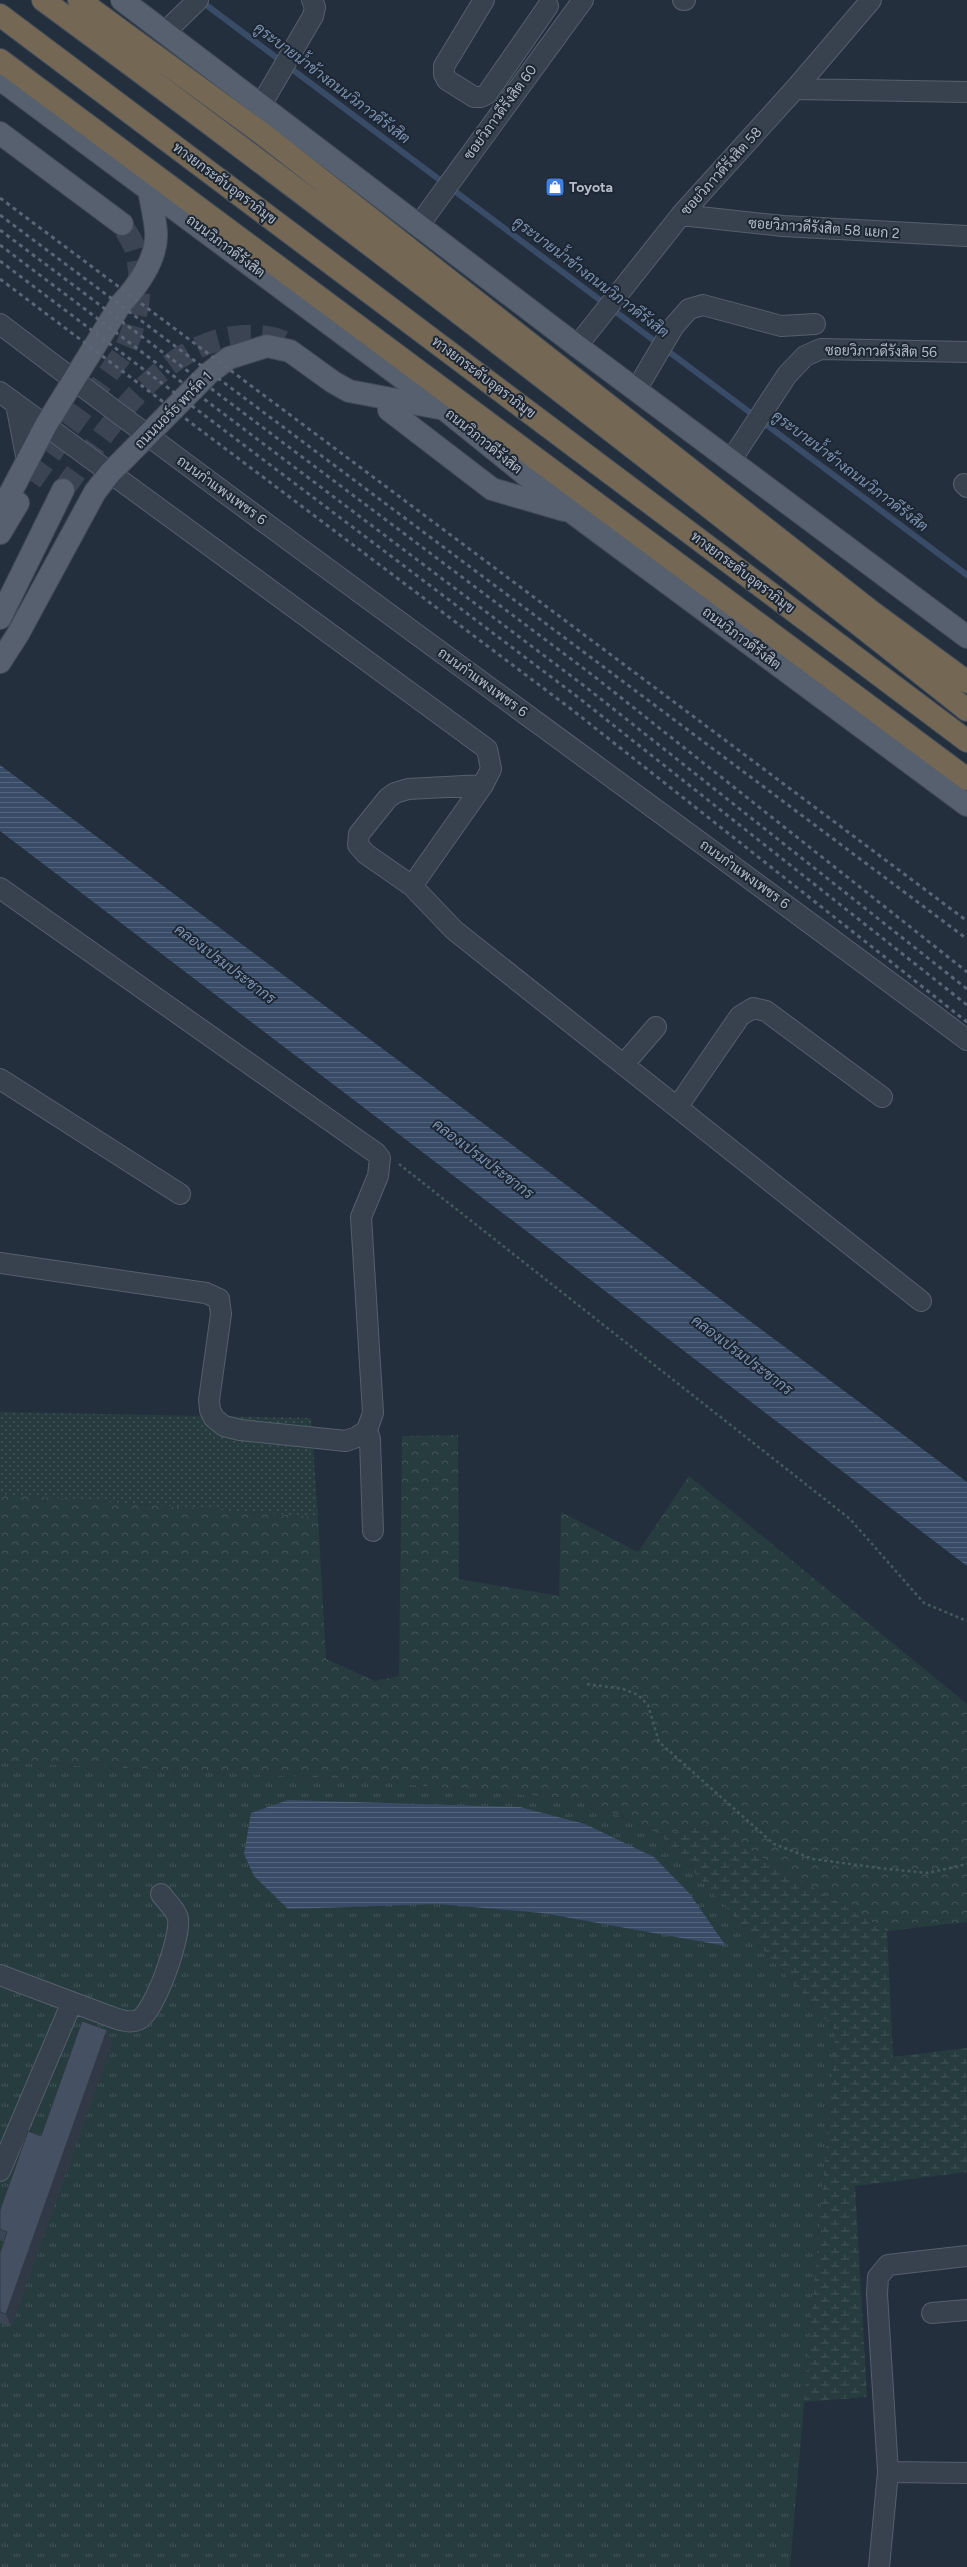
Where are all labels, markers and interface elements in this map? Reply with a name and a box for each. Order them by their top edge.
water label: คูระบายน้ำข้างถนนวิภาวดีรังสิต [250,15,416,148]
street label: ซอยวิภาวดีรังสิต 60 [460,61,541,163]
street label: ซอยวิภาวดีรังสิต 58 [677,123,765,219]
street label: ทางยกระดับอุตราภิมุข [169,139,280,229]
shop icon: Toyota [544,176,566,198]
place label: Toyota [569,179,613,196]
water label: คูระบายน้ำข้างถนนวิภาวดีรังสิต [509,209,675,342]
street label: ถนนวิภาวดีรังสิต [183,211,269,281]
street label: ซอยวิภาวดีรังสิต 58 แยก 2 [748,214,900,242]
street label: ทางยกระดับอุตราภิมุข [428,333,539,423]
street label: ซอยวิภาวดีรังสิต 56 [825,341,937,361]
street label: ถนนนอร์ธ พาร์ค 1 [130,367,216,453]
water label: คูระบายน้ำข้างถนนวิภาวดีรังสิต [768,403,934,536]
street label: ถนนวิภาวดีรังสิต [442,405,526,477]
street label: ถนนกำแพงเพชร 6 [174,452,270,529]
street label: ทางยกระดับอุตราภิมุข [687,528,798,618]
street label: ถนนวิภาวดีรังสิต [699,603,785,673]
street label: ถนนกำแพงเพชร 6 [435,644,531,721]
street label: ถนนกำแพงเพชร 6 [697,836,793,913]
water label: คลองเปรมประชากร [171,920,280,1008]
water label: คลองเปรมประชากร [429,1115,538,1203]
water label: คลองเปรมประชากร [688,1311,797,1399]

